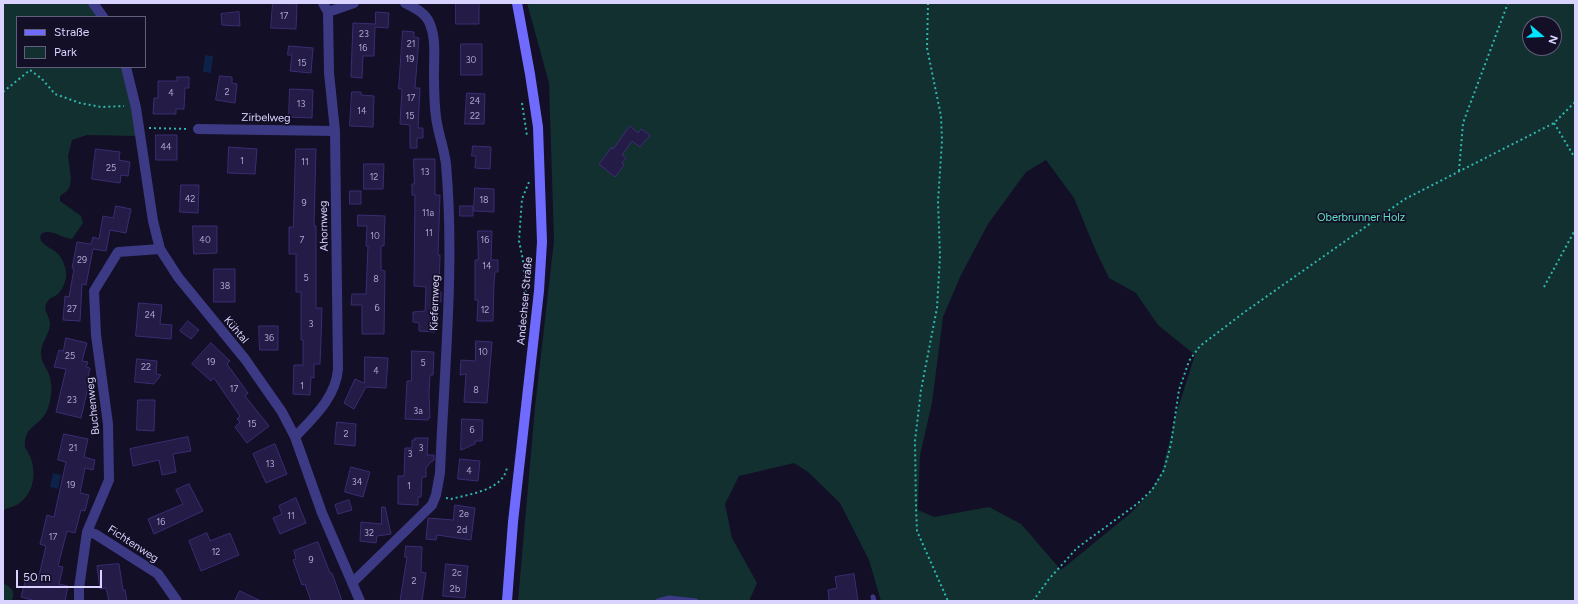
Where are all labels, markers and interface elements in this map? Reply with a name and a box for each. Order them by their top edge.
house number: 17 [280,11,288,21]
legend [16,16,146,68]
north arrow [1522,16,1562,56]
text: Straße [54,25,89,39]
house number: 23 [359,29,369,39]
text: N [1545,34,1560,46]
house number: 21 [407,39,415,49]
house number: 16 [359,43,367,53]
text: Park [54,45,77,59]
house number: 19 [406,54,414,64]
house number: 30 [466,55,476,65]
house number: 15 [298,58,306,68]
house number: 2 [224,87,230,97]
house number: 4 [168,88,174,98]
house number: 17 [407,93,415,103]
house number: 24 [470,96,480,106]
house number: 13 [297,99,305,109]
house number: 14 [357,106,367,116]
street label: Zirbelweg [241,111,291,125]
house number: 15 [406,111,414,121]
house number: 22 [470,111,480,121]
house number: 44 [160,142,172,152]
house number: 1 [240,156,244,166]
house number: 11 [301,157,309,167]
house number: 25 [106,163,116,173]
house number: 13 [421,167,429,177]
house number: 12 [370,172,378,182]
house number: 42 [185,194,195,204]
house number: 18 [479,195,489,205]
house number: 9 [301,198,307,208]
street label: Ahornweg [317,201,331,251]
house number: 11a [422,208,434,218]
park label: Oberbrunner Holz [1317,211,1405,225]
house number: 11 [425,228,433,238]
house number: 10 [370,231,380,241]
house number: 40 [199,235,211,245]
house number: 7 [300,235,304,245]
house number: 16 [481,235,489,245]
house number: 29 [77,255,87,265]
street label: Andechser Straße [515,257,535,345]
house number: 14 [482,261,492,271]
house number: 5 [303,273,309,283]
house number: 8 [373,274,379,284]
street label: Kiefernweg [427,275,443,331]
house number: 38 [220,281,230,291]
house number: 6 [374,303,380,313]
house number: 27 [67,304,77,314]
house number: 12 [481,305,489,315]
house number: 24 [145,310,155,320]
street label: Kühtal [221,314,251,346]
house number: 3 [309,319,313,329]
house number: 36 [264,333,274,343]
house number: 10 [478,347,488,357]
house number: 25 [65,351,75,361]
house number: 19 [207,357,215,367]
house number: 5 [420,358,426,368]
house number: 22 [141,362,151,372]
house number: 4 [373,366,379,376]
street label: Buchenweg [83,376,103,436]
house number: 1 [300,381,304,391]
house number: 17 [230,384,238,394]
house number: 8 [473,385,479,395]
house number: 23 [67,395,77,405]
house number: 3a [413,406,423,416]
house number: 15 [248,419,256,429]
house number: 6 [469,425,475,435]
house number: 2 [343,429,349,439]
house number: 21 [69,443,77,453]
house number: 3 [419,443,423,453]
house number: 3 [408,449,412,459]
house number: 13 [266,459,274,469]
house number: 4 [466,466,472,476]
house number: 34 [352,477,362,487]
house number: 19 [67,480,75,490]
house number: 1 [407,481,411,491]
house number: 2e [459,509,469,519]
house number: 11 [287,511,295,521]
house number: 16 [157,517,165,527]
street label: Fichtenweg [105,523,161,565]
house number: 2d [457,525,467,535]
house number: 32 [364,528,374,538]
house number: 17 [49,532,57,542]
house number: 12 [212,547,220,557]
house number: 9 [308,555,314,565]
scale bar [18,562,104,588]
house number: 2c [452,568,462,578]
text: 50 m [23,570,51,584]
house number: 2 [411,576,417,586]
house number: 2b [450,584,460,594]

